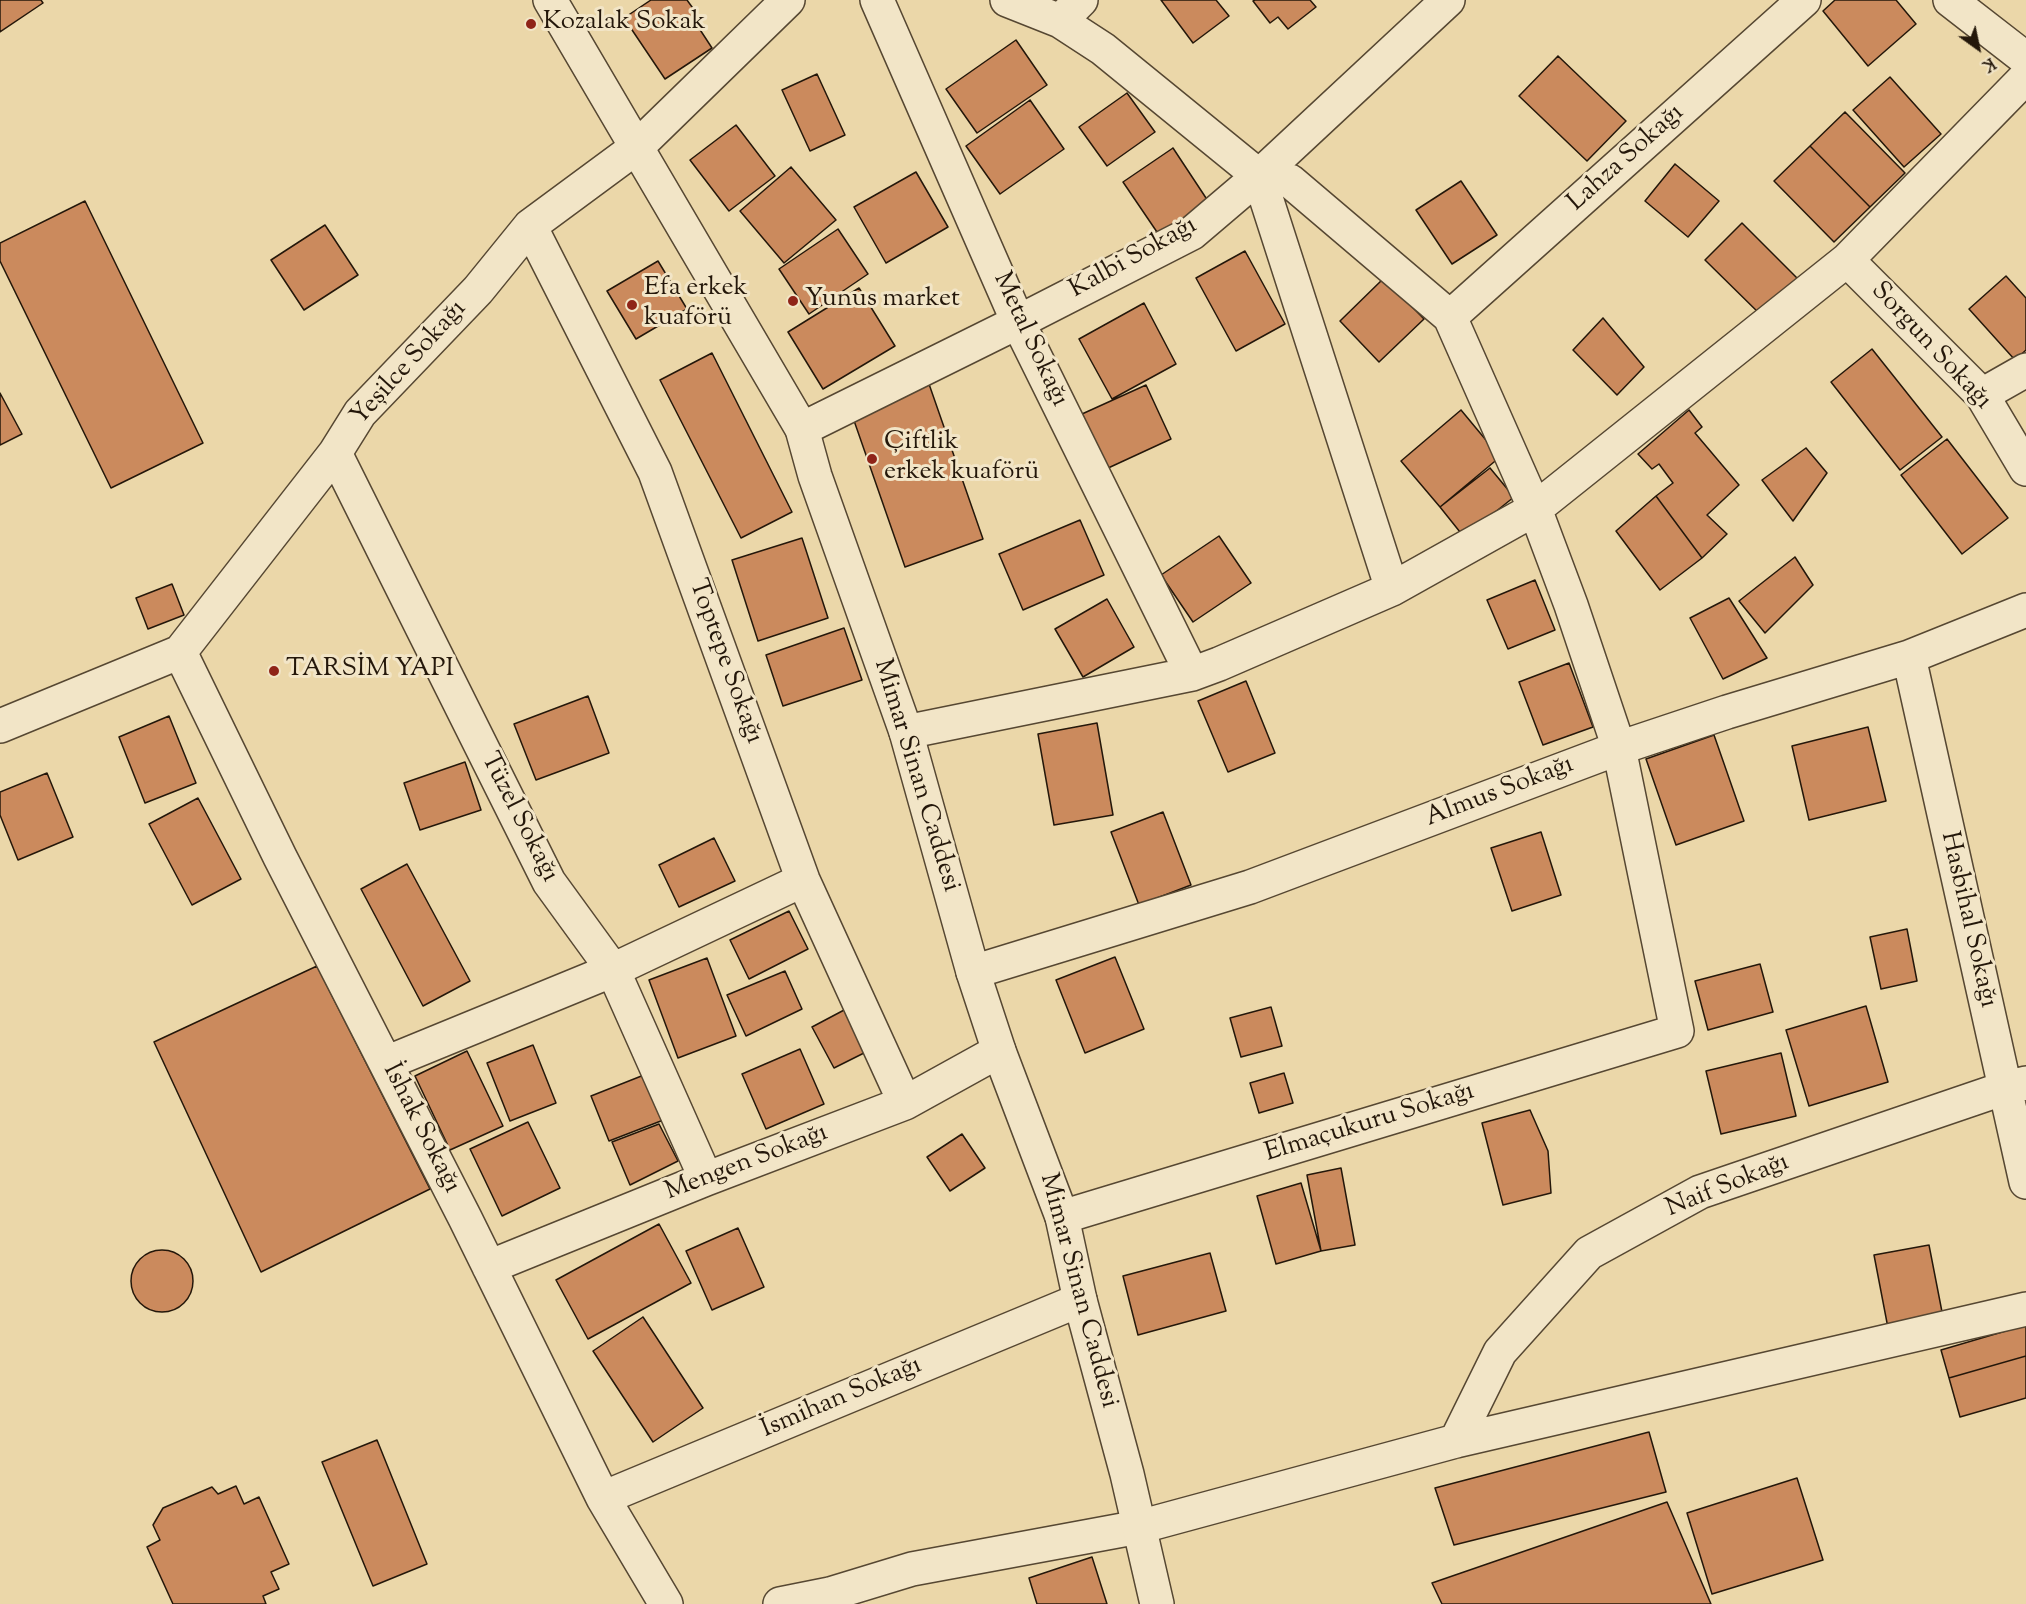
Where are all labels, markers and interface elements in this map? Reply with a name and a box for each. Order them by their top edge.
place label: Kozalak Sokak [543,8,706,40]
marker: Kozalak Sokak [524,17,538,31]
north arrow [1948,18,2008,78]
text: K [1977,51,1999,76]
street label: Lahza Sokağı [1562,99,1692,219]
street label: Kalbi Sokağı [1065,211,1203,307]
street label: Metal Sokağı [984,268,1074,412]
place label: Efa erkek kuaförü [644,274,748,336]
street label: Sorgun Sokağı [1863,277,1997,417]
place label: Yunus market [805,285,960,317]
marker: Yunus market [786,294,800,308]
street label: Yeşilce Sokağı [346,295,474,433]
marker: Efa erkek kuaförü [625,298,639,312]
place label: Çiftlik erkek kuaförü [884,428,1039,490]
marker: Çiftlik erkek kuaförü [865,452,879,466]
street label: Toptepe Sokağı [680,576,768,748]
place label: TARSİM YAPI [286,655,454,687]
street label: Mimar Sinan Caddesi [865,656,965,896]
marker: TARSİM YAPI [267,664,281,678]
street label: Tüzel Sokağı [472,748,564,888]
street label: Almus Sokağı [1422,751,1578,835]
street label: Hasbihal Sokağı [1932,829,2002,1011]
street label: İshak Sokağı [374,1059,466,1199]
street label: Elmaçukuru Sokağı [1262,1077,1478,1171]
street label: Mengen Sokağı [661,1119,833,1209]
street label: Naif Sokağı [1662,1148,1794,1226]
street label: Mimar Sinan Caddesi [1031,1170,1123,1412]
street label: İsmihan Sokağı [757,1351,927,1447]

